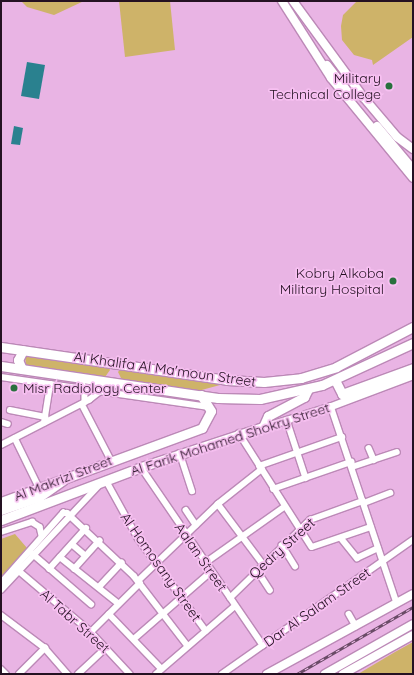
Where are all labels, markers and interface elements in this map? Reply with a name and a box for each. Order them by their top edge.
place label: Military Technical College [269,70,381,102]
marker: Military Technical College [384,81,394,91]
place label: Kobry Alkoba Military Hospital [280,265,384,298]
marker: Kobry Alkoba Military Hospital [387,275,399,287]
street label: Al Khalifa Al Ma'moun Street [73,348,257,390]
place label: Misr Radiology Center [23,380,166,396]
marker: Misr Radiology Center [8,382,20,394]
street label: Al Farik Mohamed Shokry Street [128,399,332,479]
street label: Al Makrizi Street [12,452,114,504]
street label: Al Homosany Street [117,509,205,625]
street label: Qedry Street [246,514,318,582]
street label: Aalan Street [171,520,231,594]
street label: Dar Al Salam Street [260,564,374,650]
street label: Al Tabr Street [37,585,113,657]

